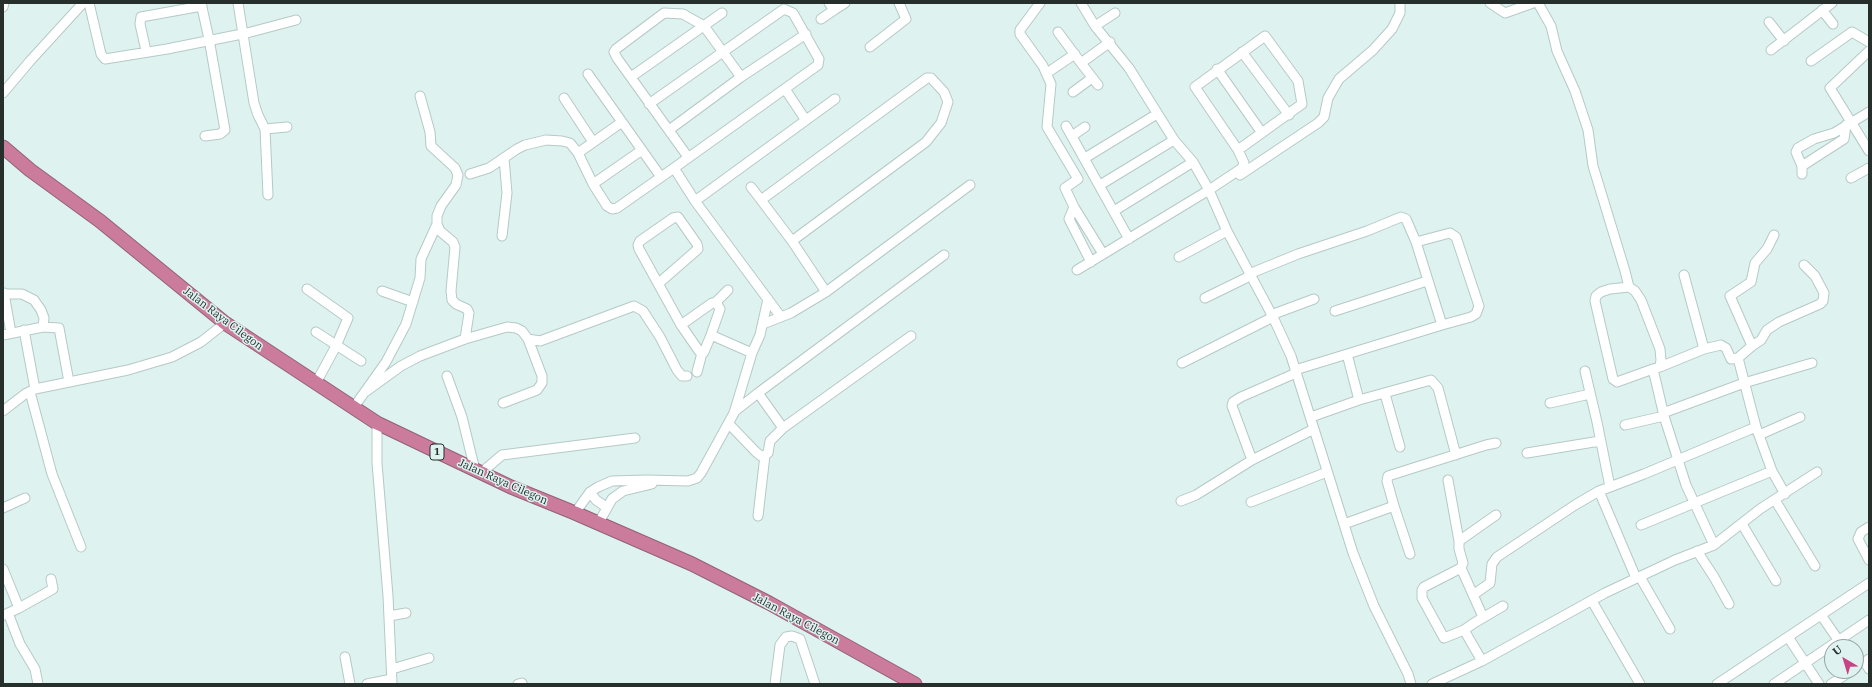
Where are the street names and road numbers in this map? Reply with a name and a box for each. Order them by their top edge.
street label: Jalan Raya Cilegon [181,285,265,353]
road number: 1 [430,444,444,460]
street label: Jalan Raya Cilegon [456,456,550,508]
street label: Jalan Raya Cilegon [750,591,842,647]

